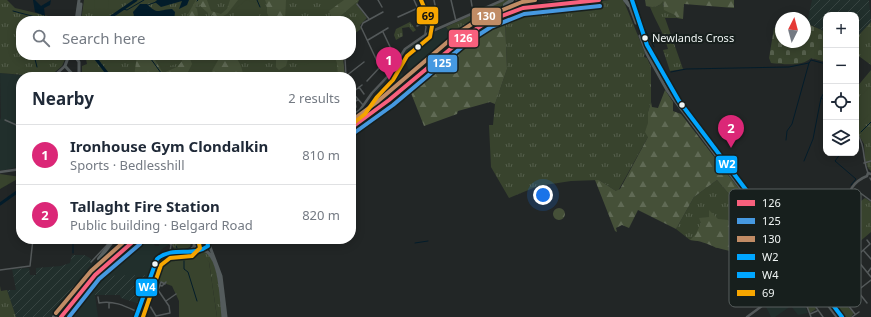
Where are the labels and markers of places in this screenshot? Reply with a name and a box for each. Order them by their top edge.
place label: Newlands Cross [652,30,734,45]
marker: Newlands Cross [640,33,650,43]
unlabelled marker [413,42,423,52]
pin: 1 [376,47,402,80]
unlabelled marker [677,100,687,110]
pin: 2 [718,115,744,148]
unlabelled marker [150,259,160,269]

